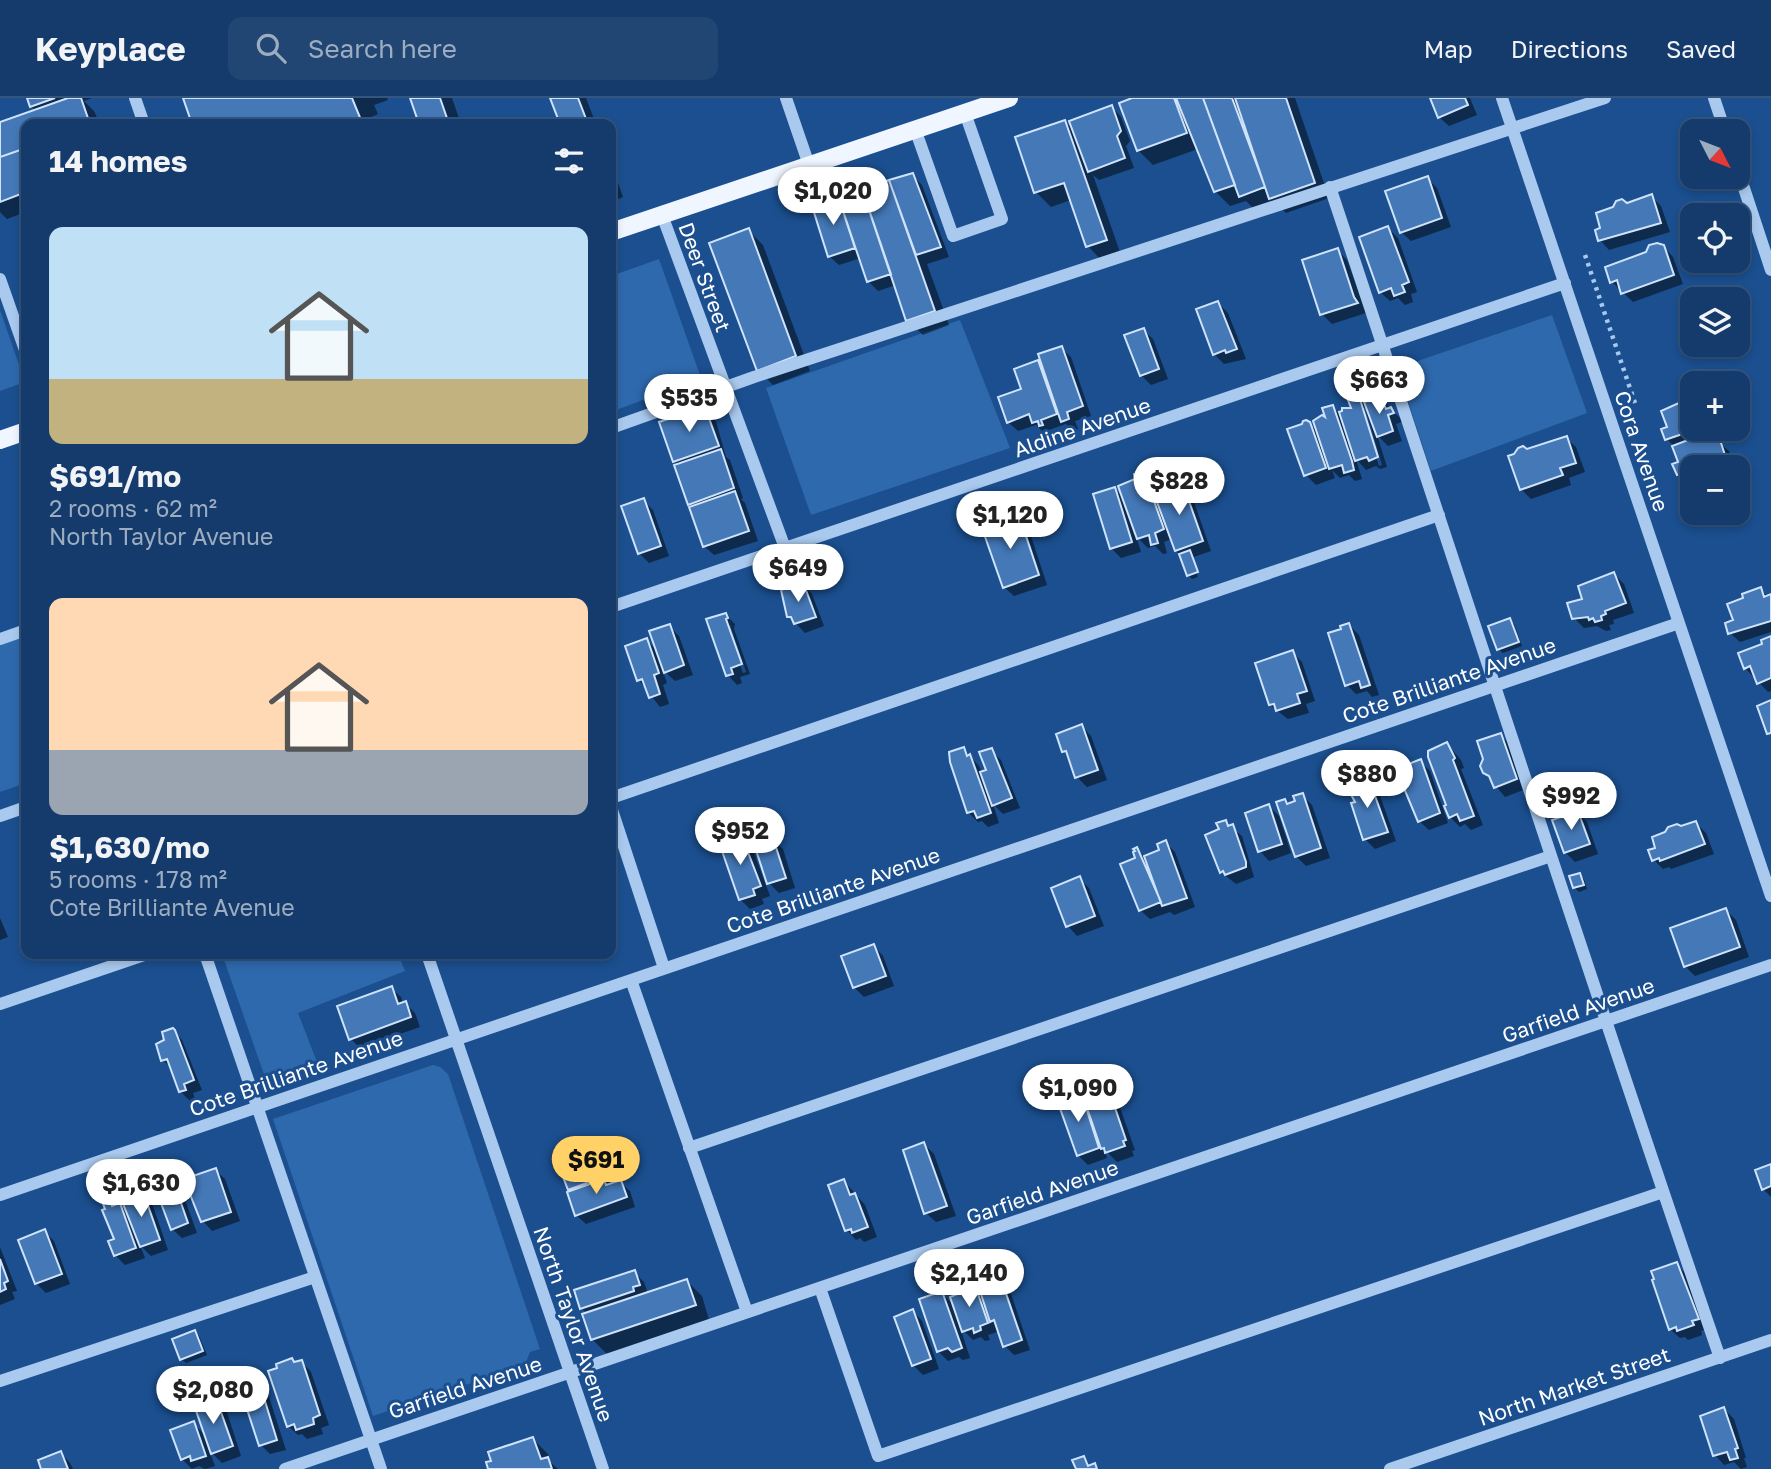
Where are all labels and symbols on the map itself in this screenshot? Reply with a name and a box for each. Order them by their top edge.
north arrow [1680,119,1750,189]
pin: $1,020 [776,167,890,227]
street label: Deer Street [673,219,737,335]
pin: $663 [1338,356,1420,416]
pin: $535 [648,374,730,434]
street label: Cora Avenue [1609,387,1675,515]
street label: Aldine Avenue [1010,391,1154,463]
pin: $828 [1138,458,1220,517]
pin: $1,120 [953,491,1067,551]
pin: $649 [757,545,839,604]
street label: Cote Brilliante Avenue [1339,631,1559,729]
pin: $880 [1326,750,1408,810]
pin: $992 [1530,772,1612,832]
pin: $952 [699,808,781,867]
street label: Cote Brilliante Avenue [723,841,943,939]
street label: Garfield Avenue [1498,972,1658,1048]
street label: Cote Brilliante Avenue [186,1024,406,1122]
pin: $1,090 [1021,1065,1135,1124]
pin: $691 [555,1136,637,1196]
street label: Garfield Avenue [962,1154,1122,1230]
pin: $1,630 [84,1160,198,1219]
street label: North Taylor Avenue [528,1223,620,1425]
pin: $2,140 [912,1250,1026,1309]
street label: North Market Street [1475,1341,1673,1431]
street label: Garfield Avenue [385,1350,545,1424]
pin: $2,080 [156,1366,270,1426]

